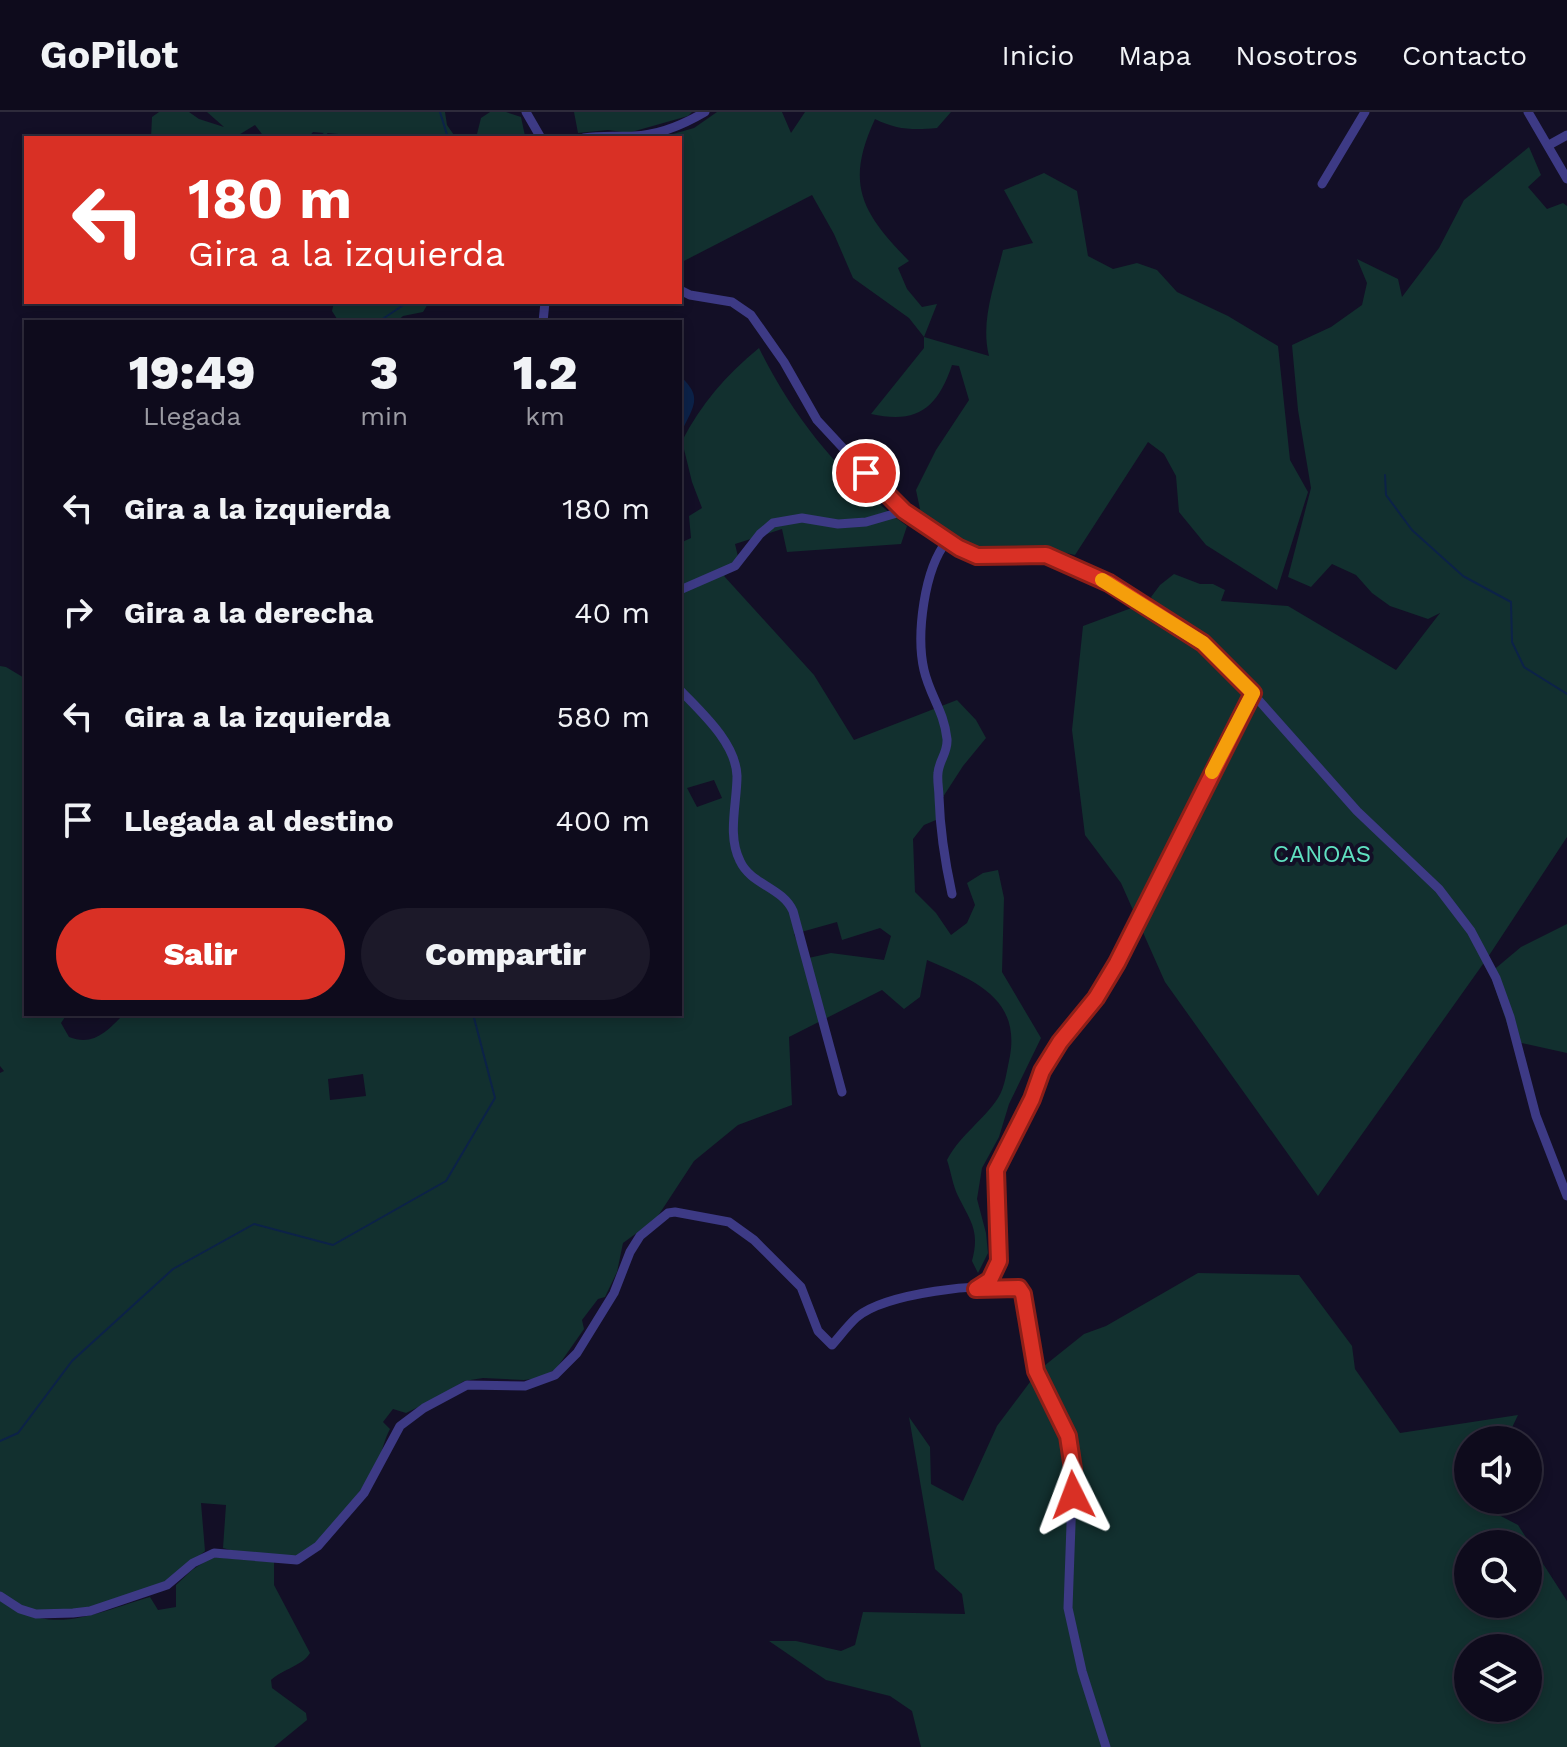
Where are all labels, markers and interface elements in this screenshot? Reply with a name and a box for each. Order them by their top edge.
text: GoPilot [40,33,178,77]
text: Inicio [1002,39,1074,72]
text: Mapa [1118,39,1191,72]
text: Nosotros [1235,39,1358,72]
text: Contacto [1402,39,1527,72]
text: 180 m [188,166,352,232]
icon: left [56,168,160,272]
text: Gira a la izquierda [188,233,505,275]
text: 19:49 [129,344,255,401]
text: 3 [370,344,398,401]
text: 1.2 [513,344,577,401]
text: Llegada [143,401,241,431]
text: min [360,401,408,431]
text: km [525,401,565,431]
pin [832,439,900,507]
icon: arrive [844,451,888,495]
icon: left [56,486,100,530]
text: Gira a la izquierda [124,491,391,526]
text: 180 m [562,491,650,526]
icon: right [56,590,100,634]
text: Gira a la derecha [124,595,373,630]
text: 40 m [574,595,650,630]
icon: left [56,694,100,738]
text: Gira a la izquierda [124,699,391,734]
text: 580 m [557,699,650,734]
icon: arrive [56,798,100,842]
text: Llegada al destino [124,803,394,838]
text: 400 m [556,803,650,838]
park label: CANOAS [1273,840,1371,868]
button: Salir [56,908,345,1000]
button: Compartir [361,908,650,1000]
map controls [1454,1426,1542,1722]
button: sound [1454,1426,1542,1514]
position arrow [1031,1453,1115,1537]
button: search [1454,1530,1542,1618]
button: layers [1454,1634,1542,1722]

